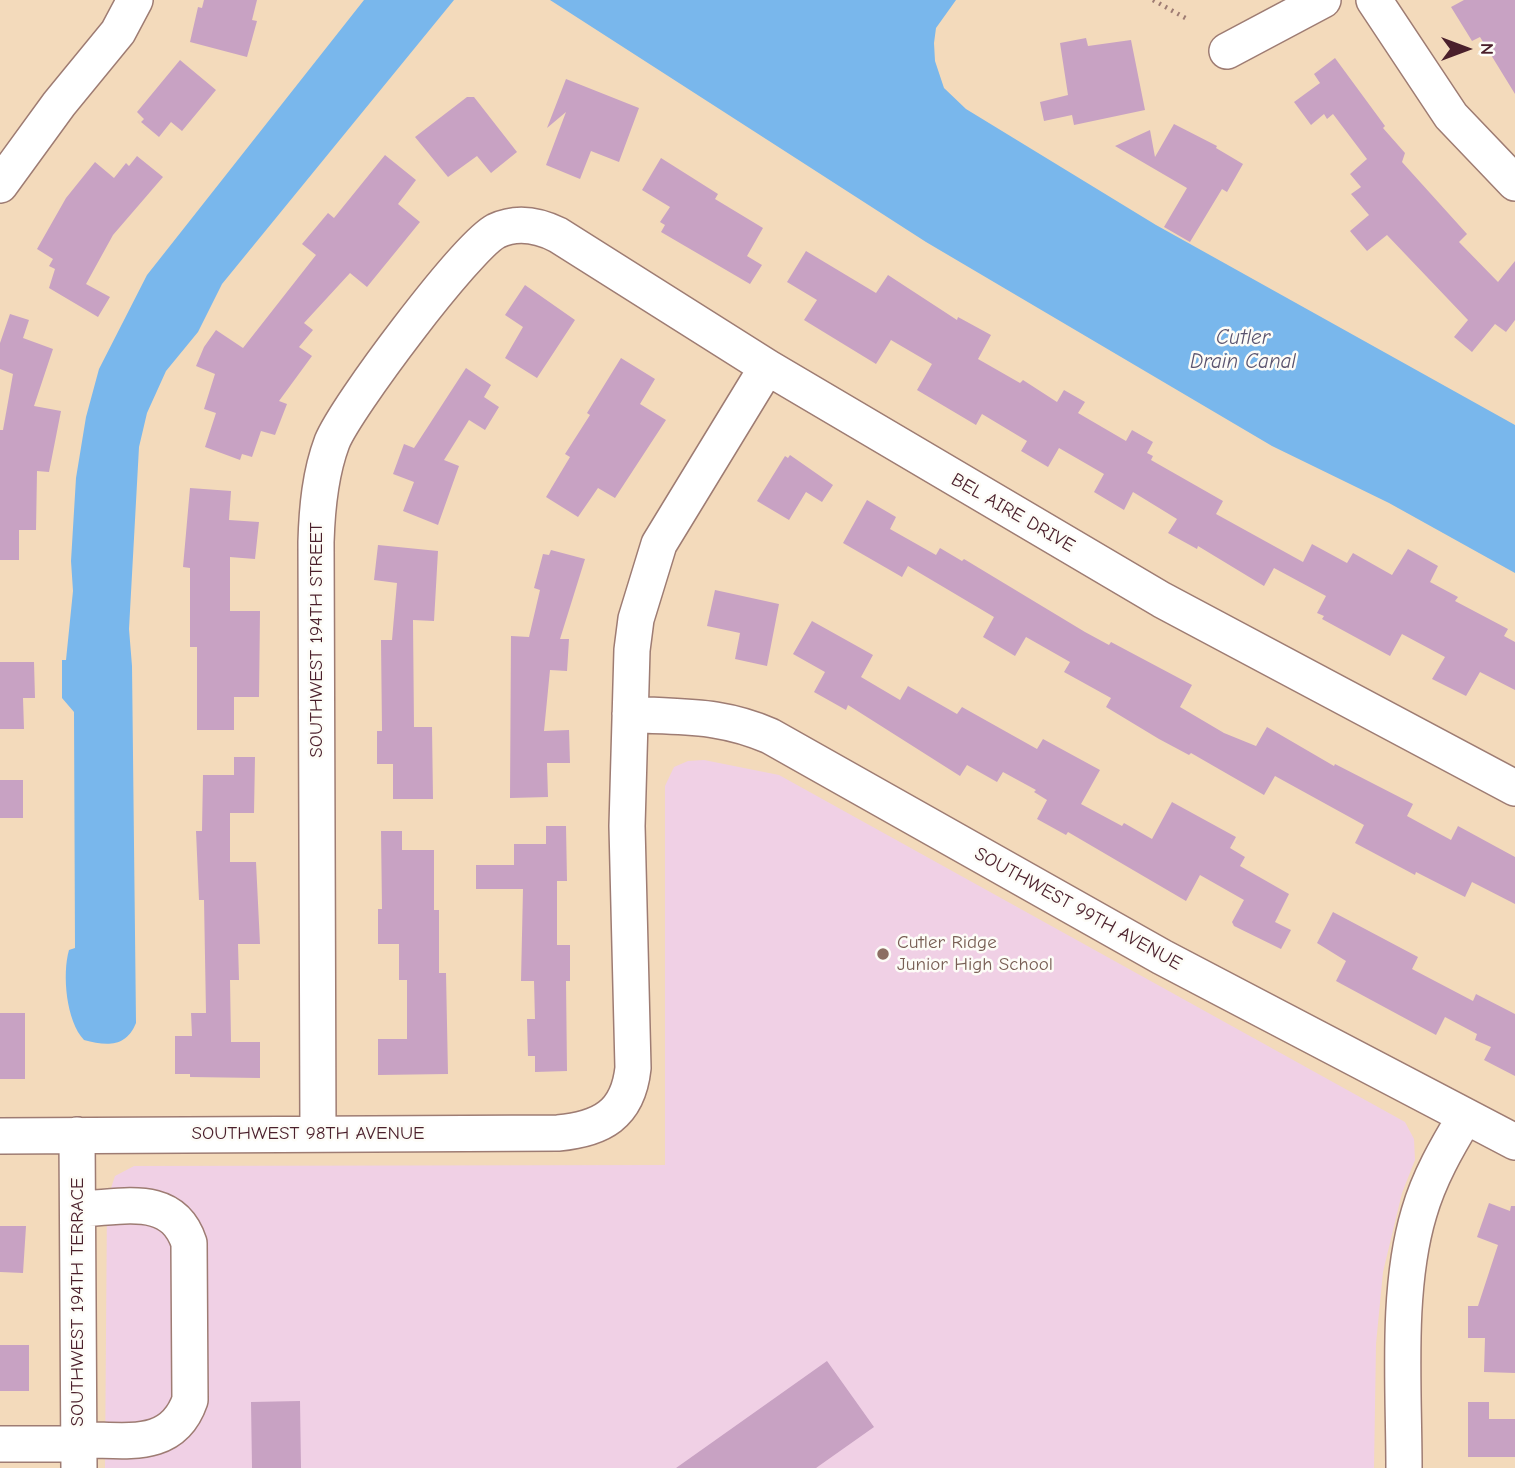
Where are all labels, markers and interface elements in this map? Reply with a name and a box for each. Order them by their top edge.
north arrow [1431,14,1501,84]
text: N [1476,43,1498,55]
water label: Cutler Drain Canal [1190,325,1296,375]
street label: BEL AIRE DRIVE [947,468,1079,558]
street label: SOUTHWEST 194TH STREET [306,522,328,758]
street label: SOUTHWEST 99TH AVENUE [970,842,1186,976]
place label: Cutler Ridge Junior High School [897,932,1053,976]
marker: Cutler Ridge Junior High School [875,946,891,962]
street label: SOUTHWEST 98TH AVENUE [192,1123,424,1145]
street label: SOUTHWEST 194TH TERRACE [67,1177,89,1427]

